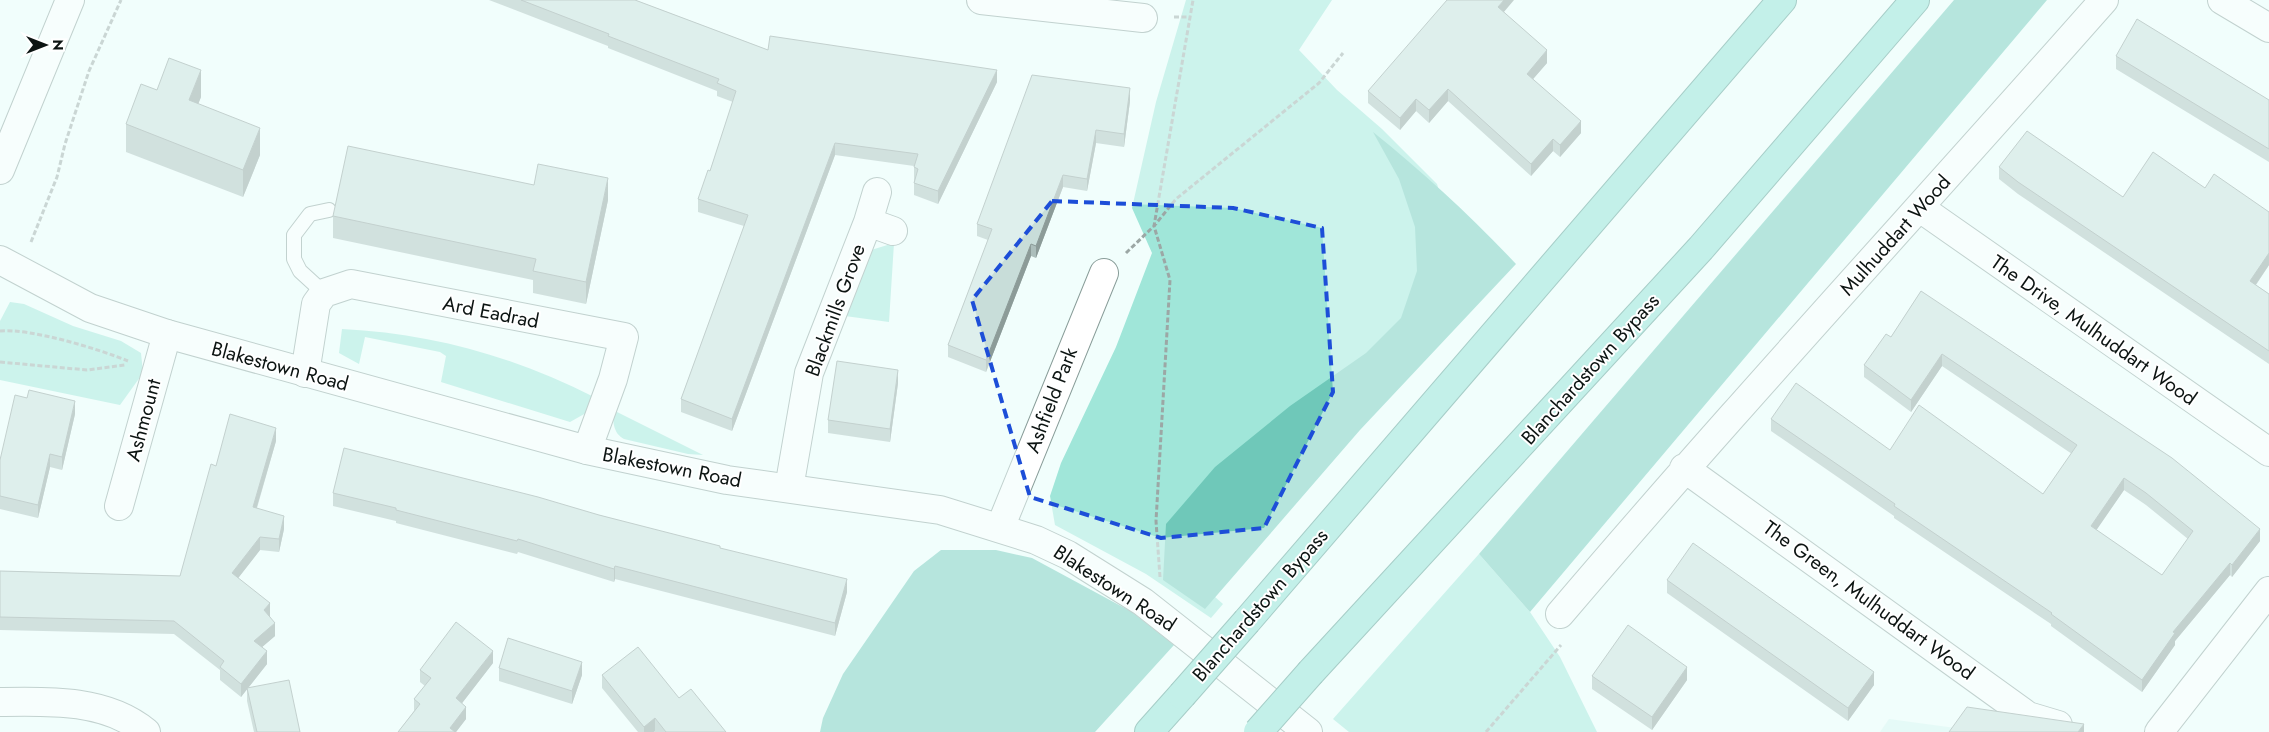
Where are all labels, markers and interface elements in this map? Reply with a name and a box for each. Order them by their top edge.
north arrow [20,20,70,70]
text: N [48,39,68,51]
street label: Mulhuddart Wood [1833,168,1958,302]
street label: Blackmills Grove [798,240,873,381]
street label: The Drive, Mulhuddart Wood [1985,248,2203,413]
street label: Blanchardstown Bypass [1515,287,1666,451]
street label: Ard Eadrad [440,289,541,336]
street label: Blakestown Road [208,334,352,399]
street label: Ashfield Park [1018,343,1085,457]
street label: Ashmount [119,376,168,464]
street label: Blakestown Road [600,440,744,495]
street label: The Green, Mulhuddart Wood [1757,514,1980,687]
street label: Blanchardstown Bypass [1186,522,1335,688]
street label: Blakestown Road [1048,538,1182,639]

